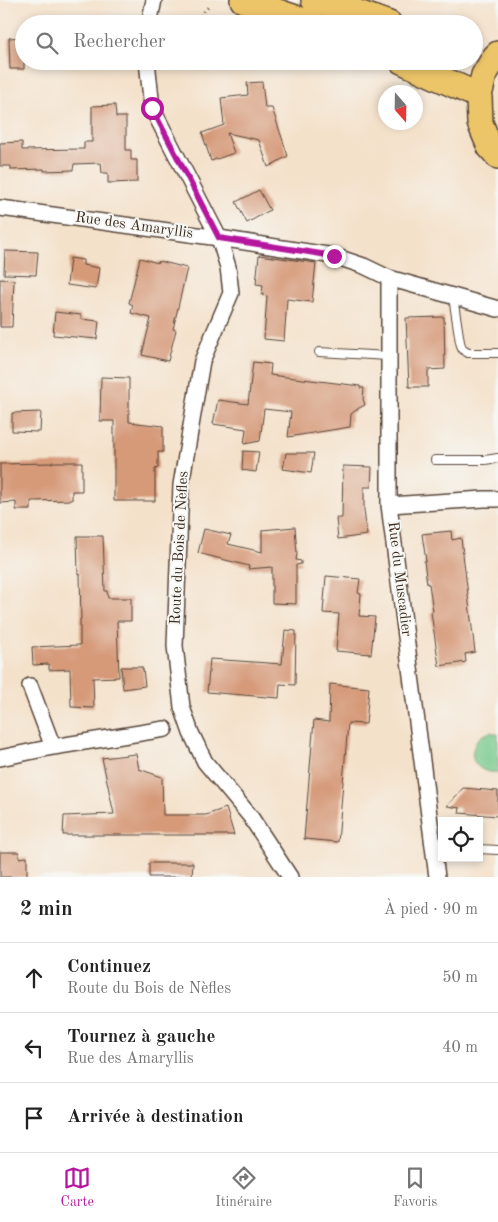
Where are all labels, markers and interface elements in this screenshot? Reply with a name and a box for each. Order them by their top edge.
search box [15,15,483,70]
icon: search [33,29,61,57]
text: Rechercher [73,33,166,52]
north arrow [378,85,423,130]
route start [141,97,164,120]
street label: Rue des Amaryllis [74,210,194,242]
route end [323,245,346,268]
street label: Route du Bois de Nèfles [168,471,192,625]
street label: Rue du Muscadier [384,521,414,637]
map controls [438,817,483,862]
button: locate [438,817,483,862]
text: 2 min [20,899,73,920]
text: À pied · 90 m [384,902,478,918]
text: Continuez [67,958,151,977]
icon: ahead [20,964,48,992]
text: 50 m [442,970,478,986]
text: Route du Bois de Nèfles [67,981,231,997]
text: Tournez à gauche [67,1028,215,1047]
icon: left [20,1034,48,1062]
text: 40 m [442,1040,478,1056]
text: Rue des Amaryllis [67,1051,194,1067]
icon: arrive [20,1104,48,1132]
text: Arrivée à destination [67,1108,243,1127]
tab: Carte [61,1164,94,1211]
tab: Itinéraire [215,1164,272,1211]
tab: Favoris [393,1164,437,1211]

